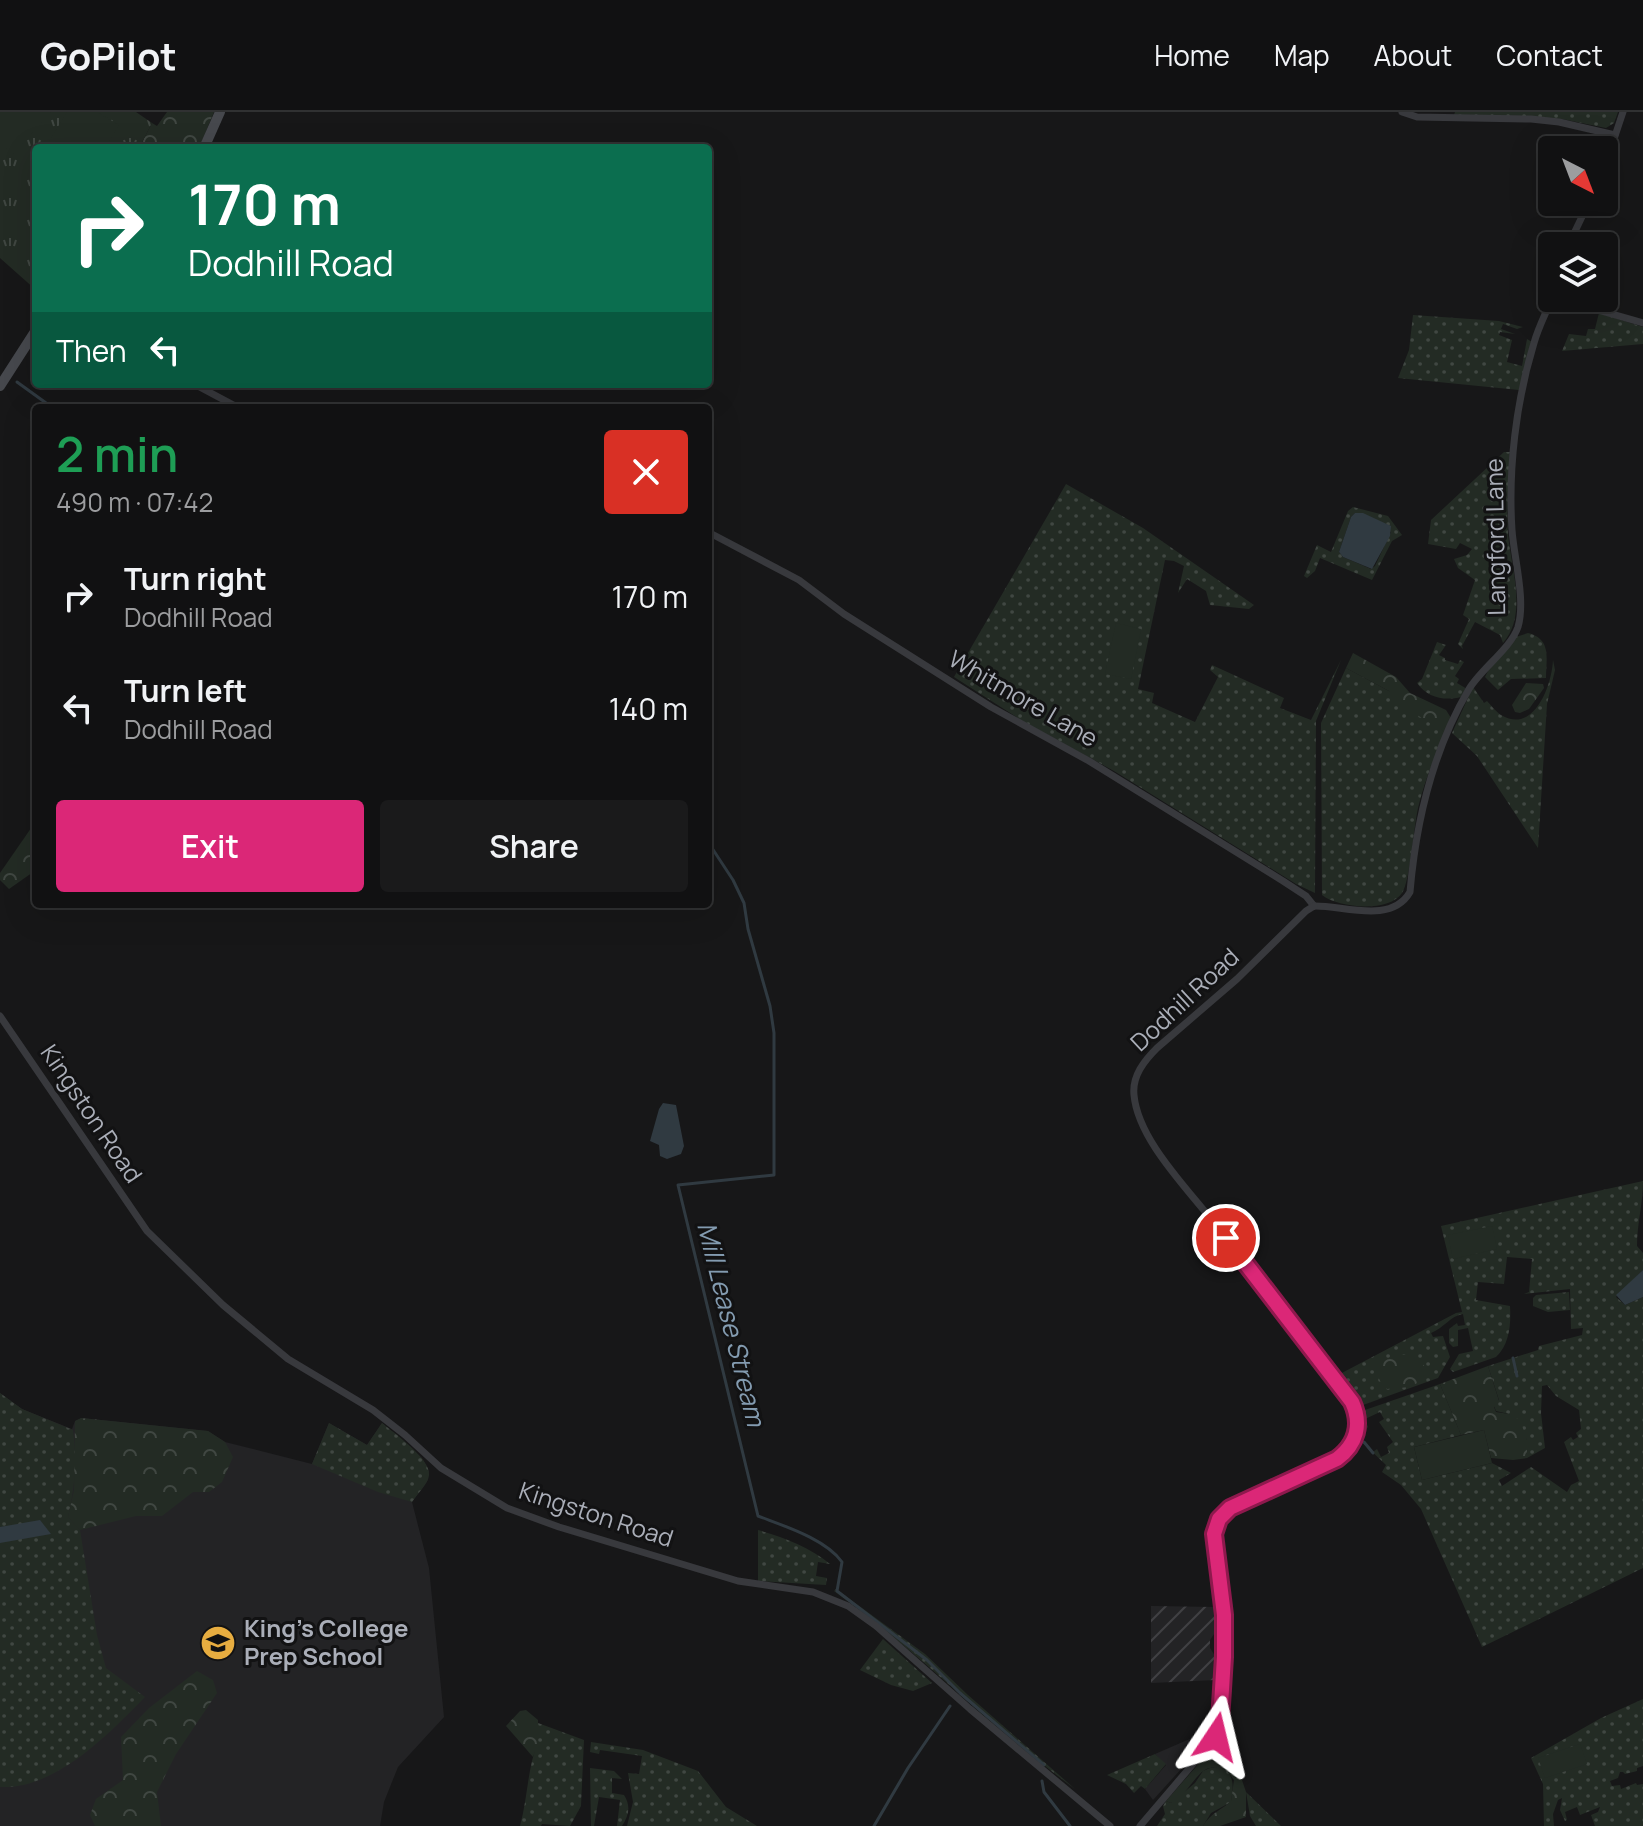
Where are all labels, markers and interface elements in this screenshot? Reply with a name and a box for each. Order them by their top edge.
text: GoPilot [40,29,177,81]
text: Home [1154,36,1230,74]
text: Map [1274,36,1330,74]
text: About [1374,36,1452,74]
text: Contact [1496,36,1603,74]
north arrow [1538,136,1618,216]
map controls [1538,136,1618,312]
text: 170 m [188,165,341,242]
icon: right [56,176,160,280]
button: layers [1538,232,1618,312]
text: Dodhill Road [188,238,394,287]
icon: left [143,328,187,372]
text: Then [56,330,127,371]
text: 2 min [56,421,178,486]
button: close [604,430,688,514]
street label: Langford Lane [1477,458,1512,616]
text: 490 m · 07:42 [56,484,213,520]
text: Turn right [124,558,267,599]
icon: right [56,574,100,618]
text: 170 m [611,576,688,617]
text: Dodhill Road [124,599,273,635]
street label: Whitmore Lane [943,642,1104,754]
text: Turn left [124,670,247,711]
icon: left [56,686,100,730]
text: 140 m [609,688,688,729]
text: Dodhill Road [124,711,273,747]
button: Exit [56,800,364,892]
button: Share [380,800,688,892]
street label: Dodhill Road [1123,940,1245,1058]
street label: Kingston Road [34,1038,151,1189]
pin [1192,1204,1260,1272]
icon: arrive [1204,1216,1248,1260]
water label: Mill Lease Stream [689,1218,775,1431]
street label: Kingston Road [515,1473,678,1554]
place label: King's College Prep School [244,1611,408,1672]
school or university icon: King's College Prep School [199,1624,237,1662]
position arrow [1174,1695,1258,1779]

